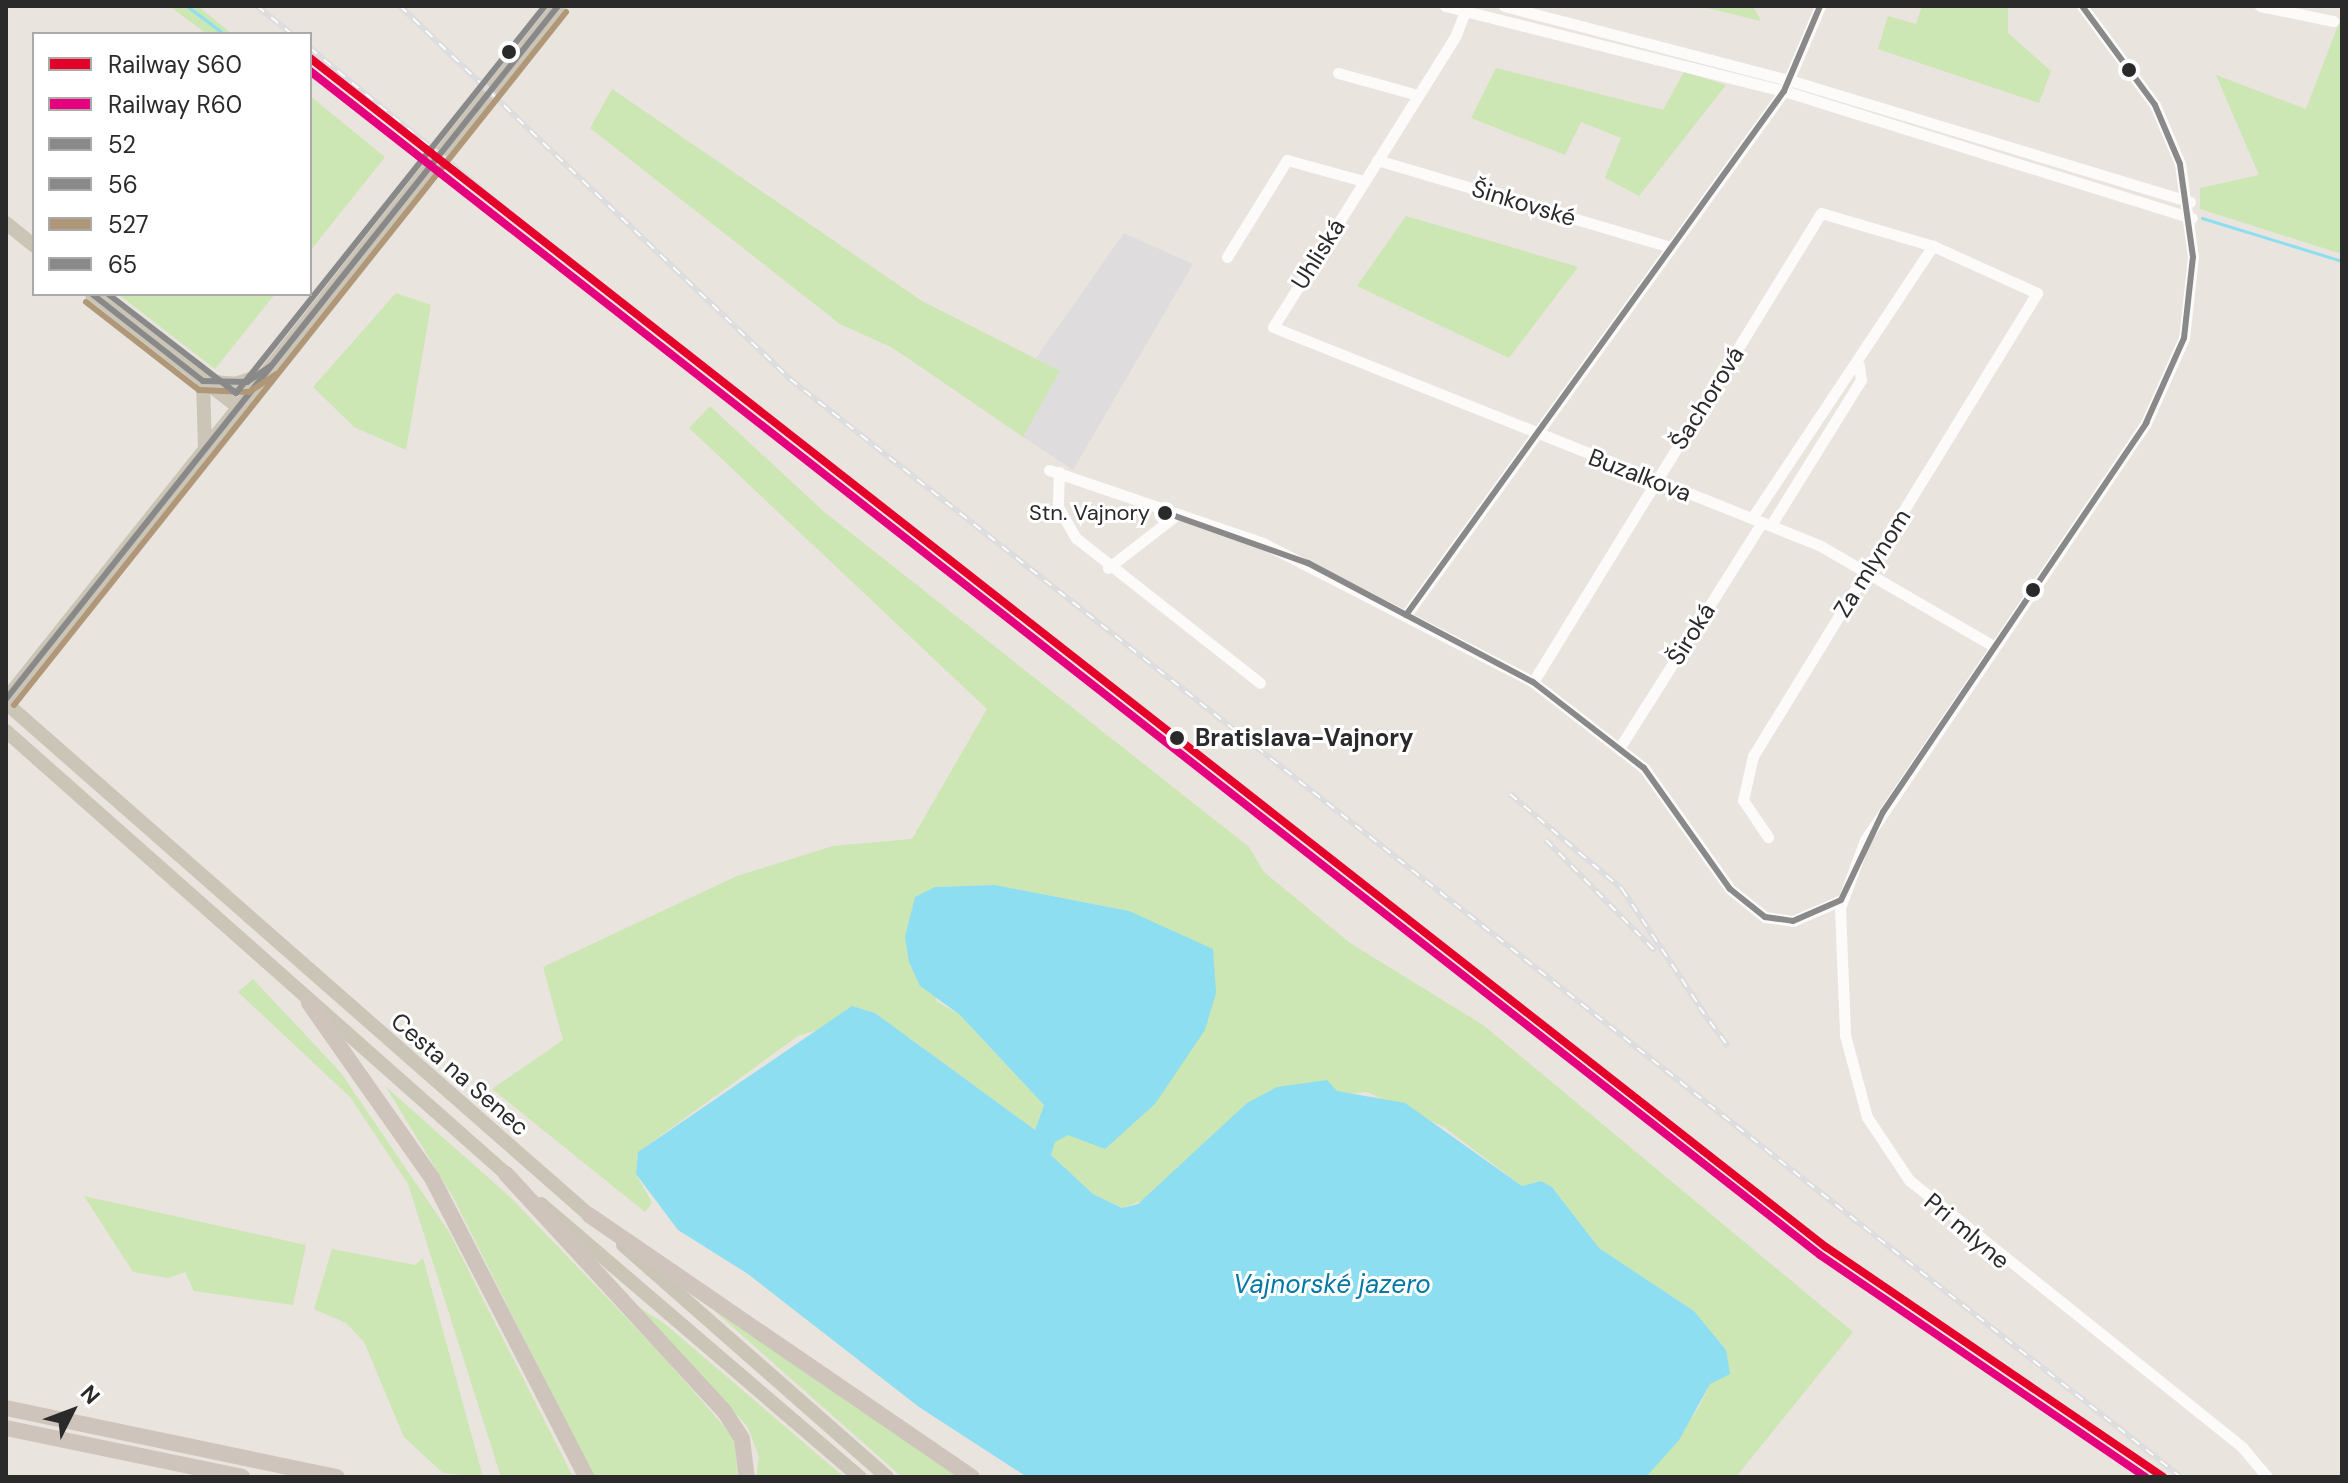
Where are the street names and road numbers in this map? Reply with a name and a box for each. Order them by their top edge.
street label: Šinkovské [1469,174,1579,232]
street label: Uhliská [1285,213,1351,295]
street label: Šachorová [1664,341,1750,455]
street label: Buzalkova [1585,442,1695,508]
street label: Za mlynom [1827,504,1917,622]
street label: Široká [1661,598,1721,670]
street label: Cesta na Senec [385,1006,535,1142]
street label: Pri mlyne [1919,1187,2015,1275]

